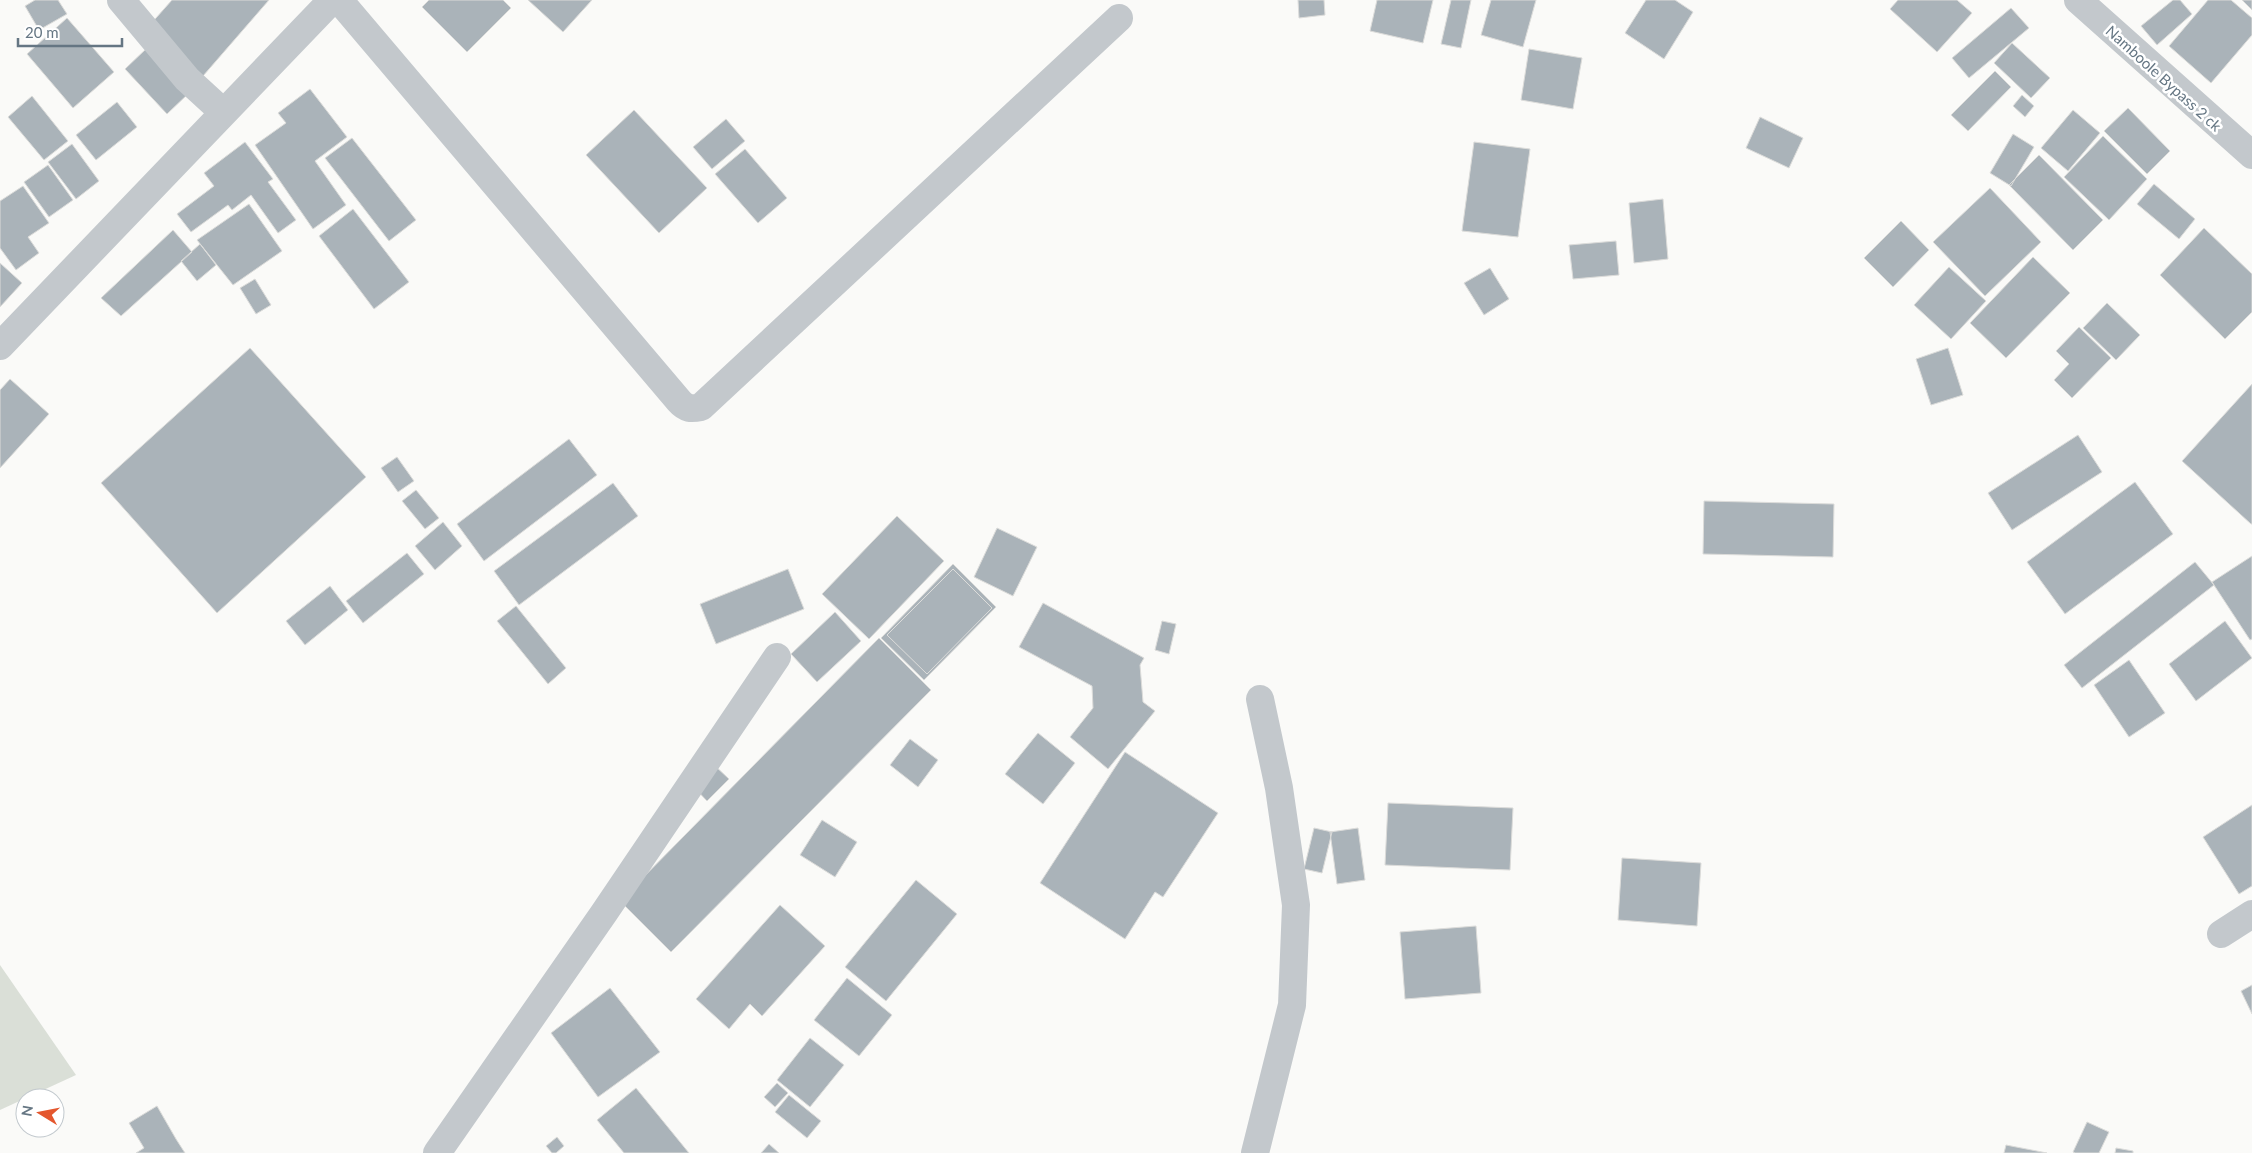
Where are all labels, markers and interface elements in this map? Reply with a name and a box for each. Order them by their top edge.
scale bar [18,15,121,47]
street label: Namboole Bypass 2 ck [2103,21,2226,135]
text: 20 m [25,23,59,41]
north arrow [15,1088,65,1138]
text: N [17,1104,36,1117]

